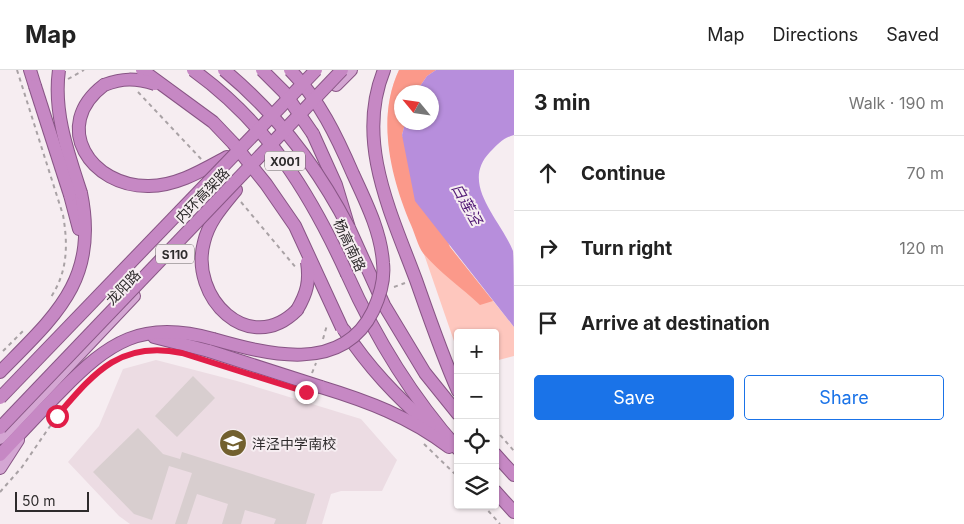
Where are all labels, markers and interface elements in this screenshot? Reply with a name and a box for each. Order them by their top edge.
text: Map [25,20,76,49]
text: Map [707,24,745,45]
text: Directions [773,24,858,45]
text: Saved [886,24,939,45]
north arrow [394,85,439,130]
text: 3 min [534,90,590,115]
text: Walk · 190 m [849,93,944,113]
road number: X001 [265,152,305,170]
icon: ahead [534,159,562,187]
text: Continue [581,162,666,185]
text: 70 m [907,163,944,183]
street label: 内环高架路 [172,164,232,226]
water label: 白莲泾 [448,180,487,230]
street label: 杨高南路 [330,216,370,274]
icon: right [534,234,562,262]
text: Turn right [581,237,672,260]
text: 120 m [899,238,944,258]
road number: S110 [156,244,194,263]
street label: 龙阳路 [102,266,144,308]
icon: arrive [534,309,562,337]
text: Arrive at destination [581,312,770,335]
map controls [454,329,499,509]
button: + [454,329,499,374]
button: − [454,374,499,419]
button: Save [534,375,734,420]
button: Share [744,375,944,420]
route end [295,381,318,404]
route start [46,405,69,428]
button: locate [454,419,499,464]
school or university icon: 洋泾中学南校 [218,428,248,458]
place label: 洋泾中学南校 [252,435,336,452]
button: layers [454,464,499,509]
scale bar [15,489,89,512]
text: 50 m [22,492,56,509]

